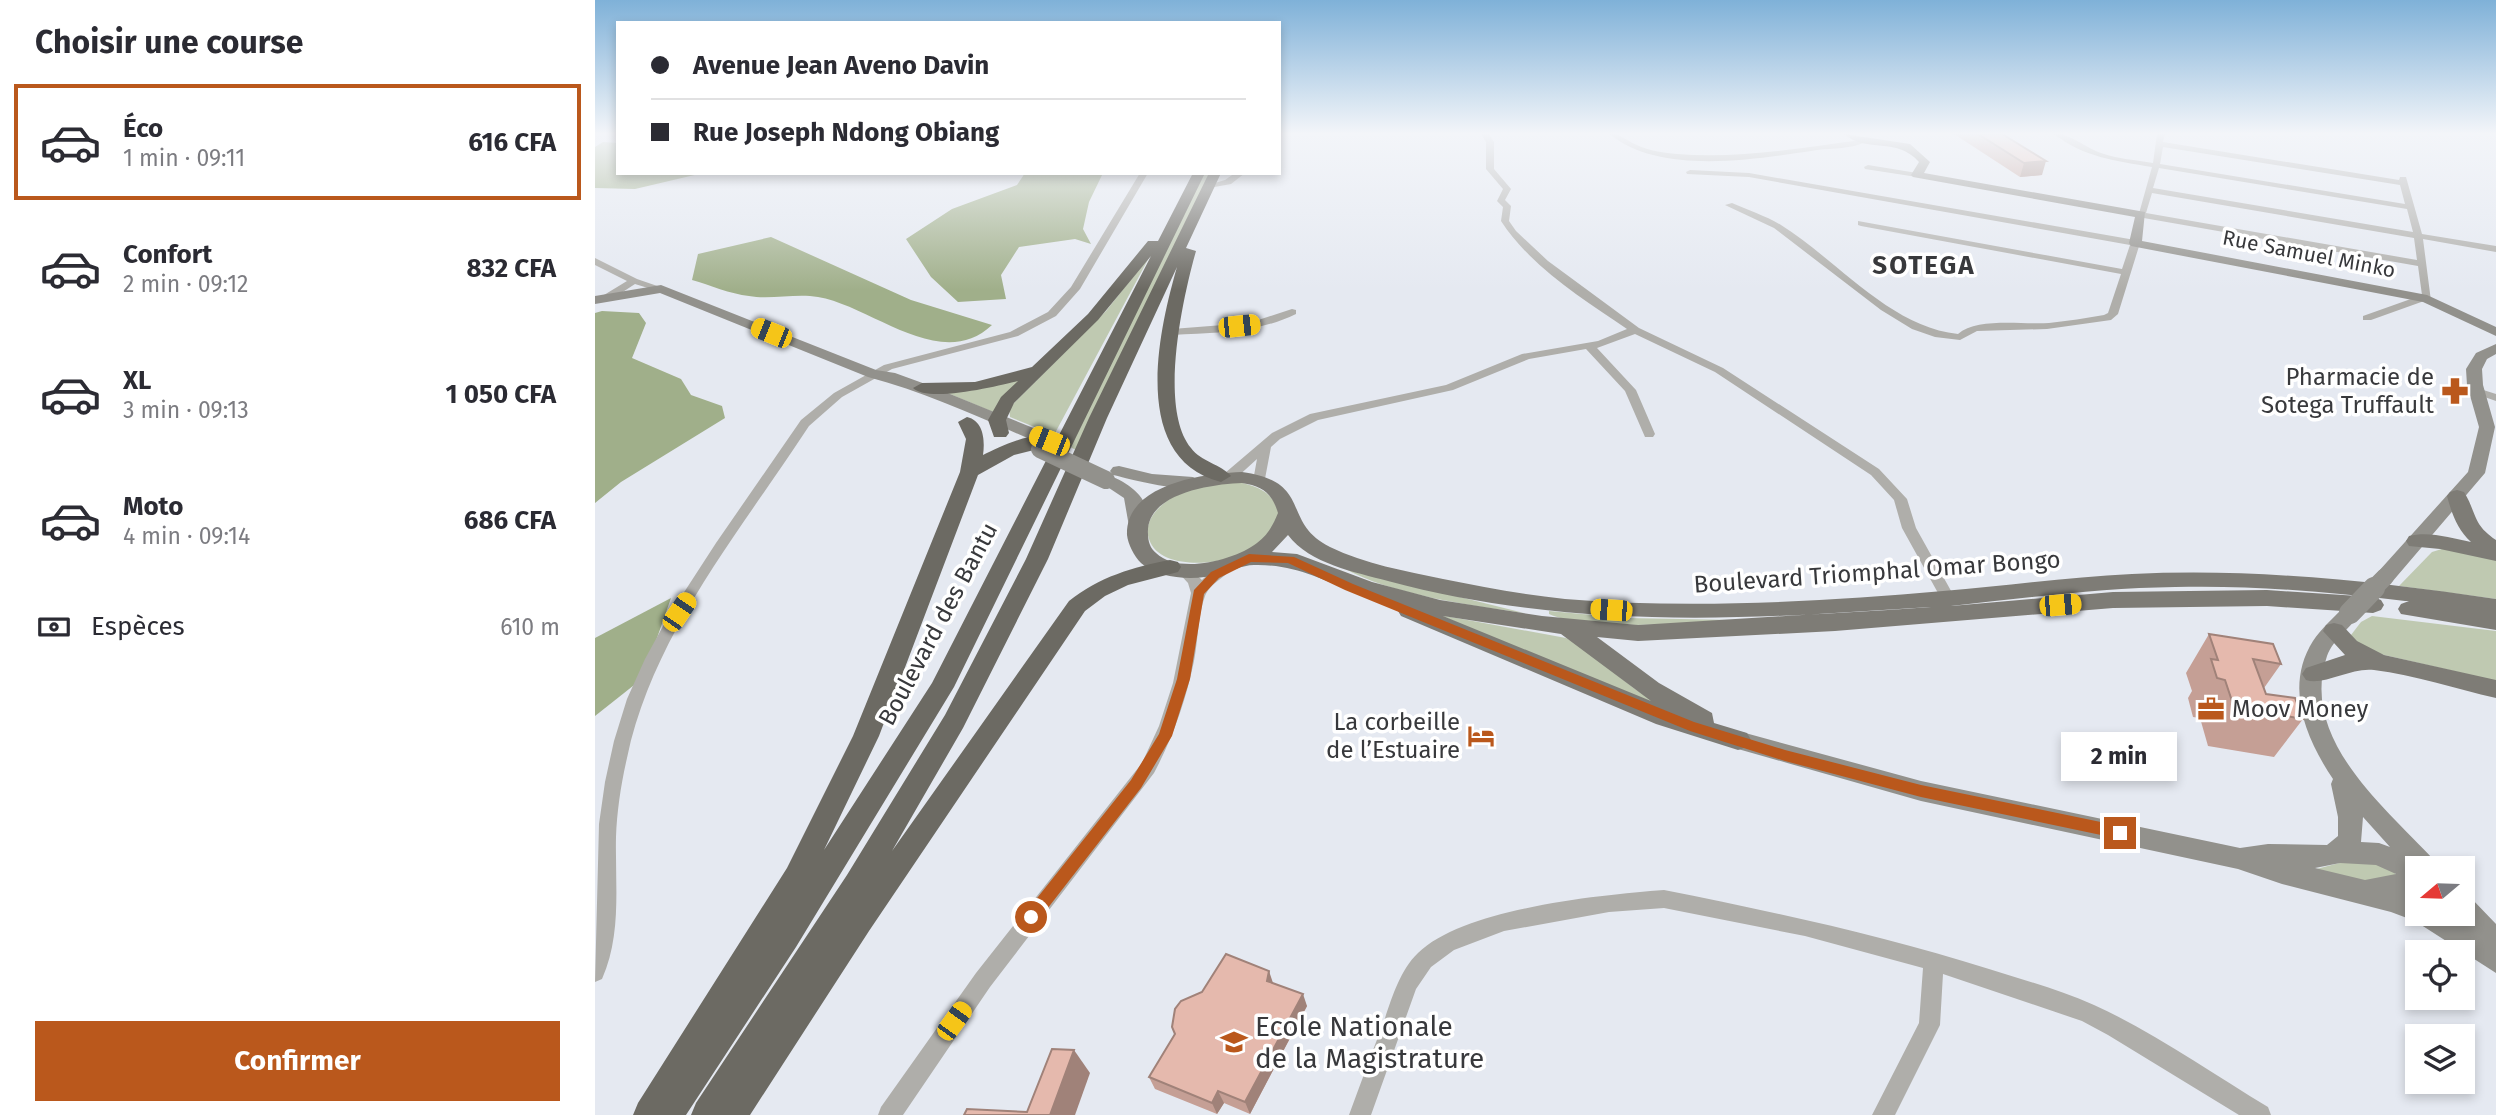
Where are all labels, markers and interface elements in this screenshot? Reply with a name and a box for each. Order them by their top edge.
text: Choisir une course [35,23,303,61]
text: Avenue Jean Aveno Davin [693,50,989,81]
icon: car [39,111,102,174]
text: Éco [123,113,163,144]
text: Rue Joseph Ndong Obiang [693,117,999,148]
text: 616 CFA [468,127,556,158]
text: 1 min · 09:11 [123,144,245,172]
street label: Rue Samuel Minko [2220,224,2398,284]
icon: car [39,237,102,300]
text: Confort [123,239,212,270]
district label: SOTEGA [1872,250,1976,281]
text: 832 CFA [466,253,556,284]
text: 2 min · 09:12 [123,270,249,298]
car [1218,313,1261,339]
car [748,315,795,351]
icon: car [39,363,102,426]
place label: Pharmacie de Sotega Truffault [2261,363,2434,419]
text: XL [123,365,151,396]
pharmacy icon: Pharmacie de Sotega Truffault [2440,376,2470,406]
text: 1 050 CFA [446,379,556,410]
text: 3 min · 09:13 [123,396,249,424]
car [1026,423,1073,459]
icon: car [39,489,102,552]
text: Moto [123,491,183,522]
text: 686 CFA [464,505,556,536]
street label: Boulevard des Bantu [873,518,1003,730]
text: 4 min · 09:14 [123,522,250,550]
street label: Boulevard Triomphal Omar Bongo [1693,545,2061,599]
car [659,589,700,635]
car [2039,593,2082,617]
car [1590,598,1633,622]
icon: cash [35,608,73,646]
text: Espèces [91,611,185,642]
text: 610 m [500,613,560,641]
office icon: Moov Money [2196,694,2226,724]
place label: Moov Money [2232,695,2369,723]
place label: La corbeille de l’Estuaire [1326,708,1460,764]
hotel icon: La corbeille de l’Estuaire [1466,721,1496,751]
callout: 2 min [2062,732,2178,780]
text: 2 min [2091,742,2147,770]
route end [2104,817,2136,849]
north arrow [2405,856,2475,926]
map controls [2405,856,2475,1094]
route start [1015,901,1047,933]
button: locate [2405,940,2475,1010]
car [934,998,975,1044]
place label: Ecole Nationale de la Magistrature [1255,1010,1484,1075]
button: Confirmer [35,1021,560,1101]
button: layers [2405,1024,2475,1094]
school or university icon: Ecole Nationale de la Magistrature [1219,1027,1249,1057]

